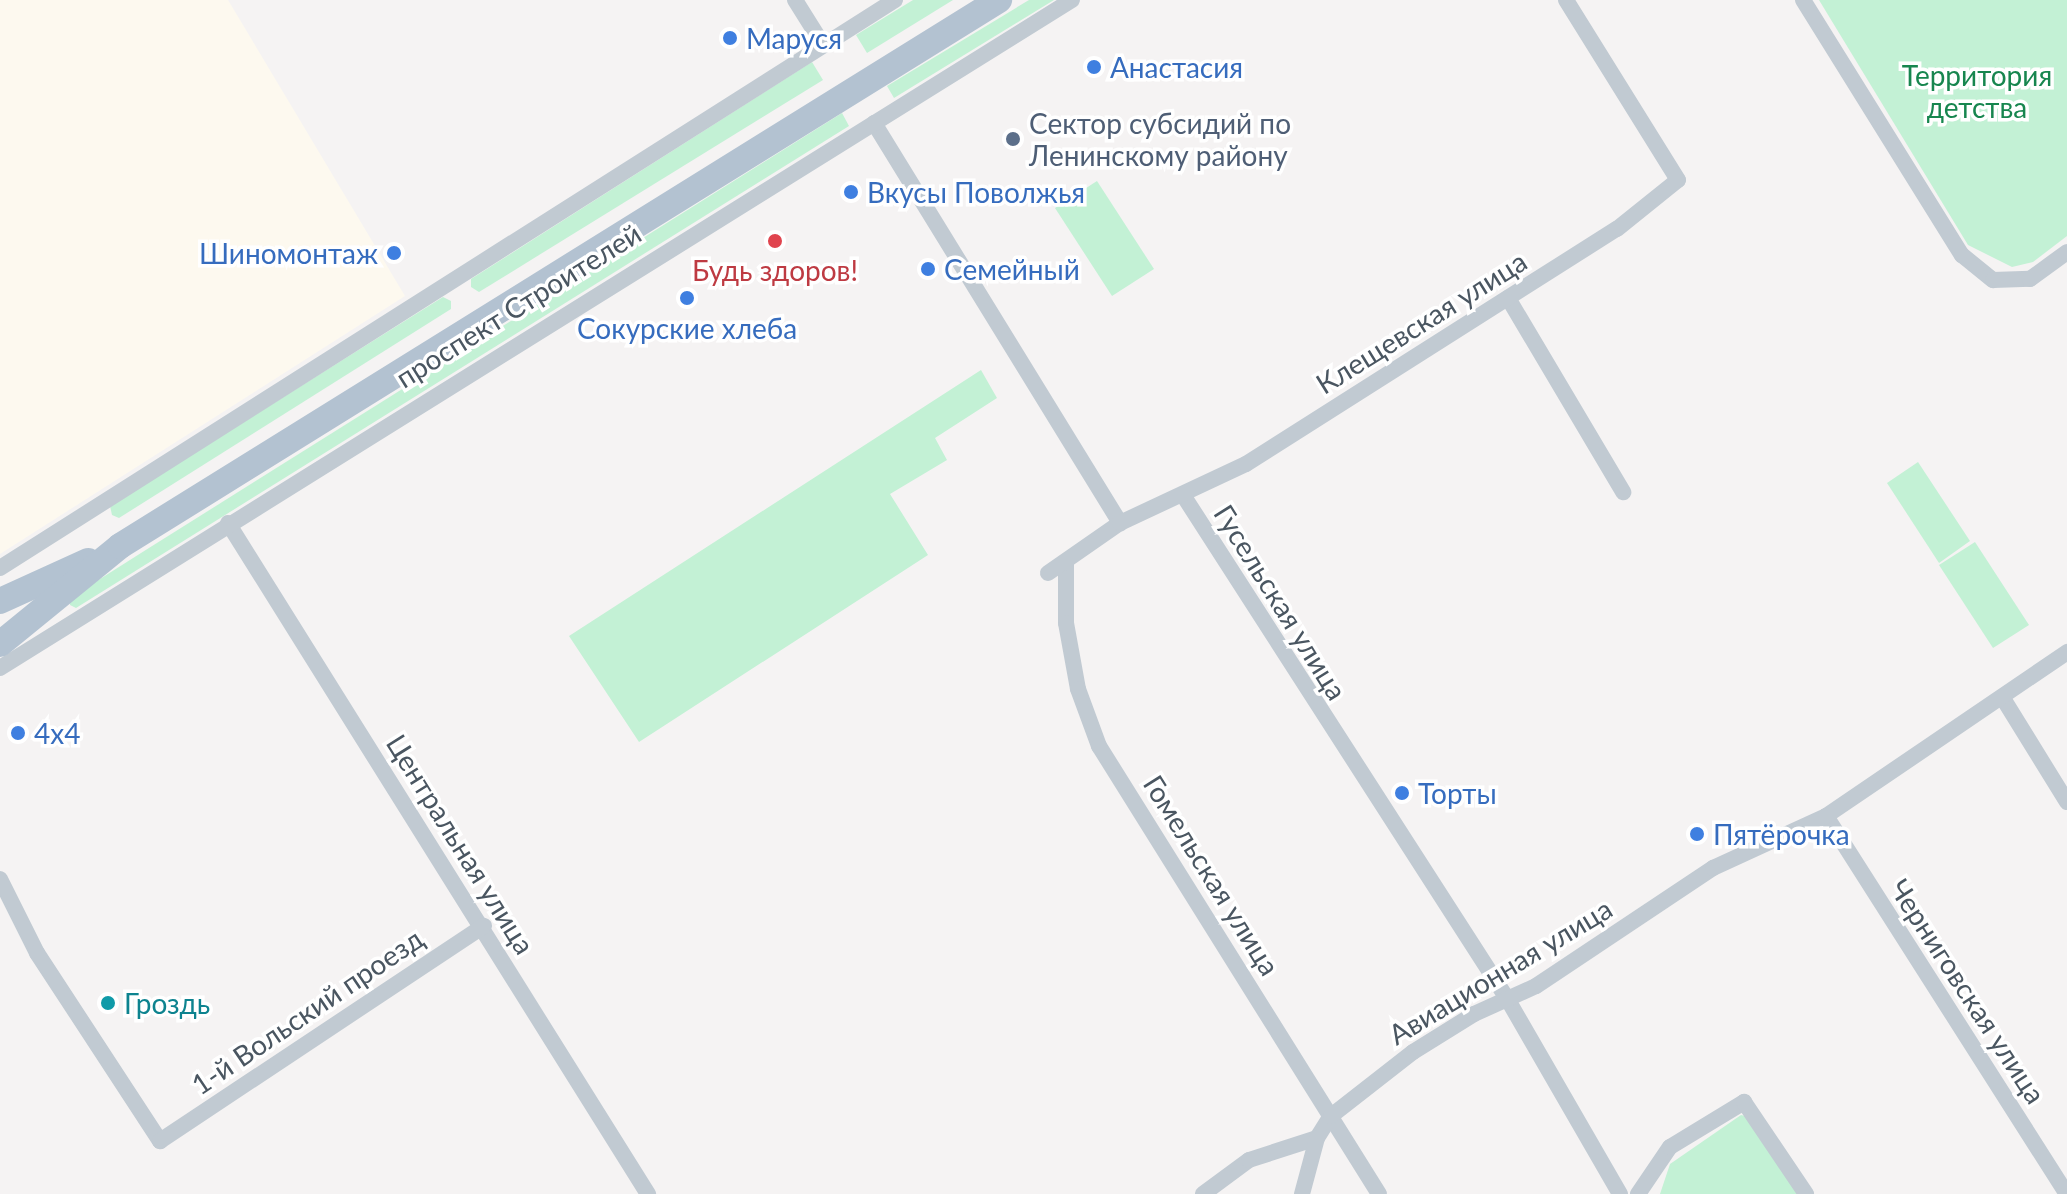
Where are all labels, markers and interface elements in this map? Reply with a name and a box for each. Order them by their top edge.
place label: Маруся [746,21,842,55]
marker: Маруся [721,29,739,47]
place label: Анастасия [1110,50,1243,84]
marker: Анастасия [1085,58,1103,76]
park label: Территория детства [1902,58,2052,124]
place label: Сектор субсидий по Ленинскому району [1029,106,1291,172]
marker: Сектор субсидий по Ленинскому району [1004,130,1022,148]
place label: Вкусы Поволжья [867,175,1085,209]
marker: Вкусы Поволжья [842,183,860,201]
street label: проспект Строителей [389,216,647,394]
marker: Будь здоров! [766,232,784,250]
place label: Шиномонтаж [199,236,378,270]
marker: Шиномонтаж [385,244,403,262]
street label: Клещевская улица [1310,244,1532,400]
place label: Семейный [944,252,1080,286]
place label: Будь здоров! [692,253,858,287]
marker: Семейный [919,260,937,278]
marker: Сокурские хлеба [678,289,696,307]
place label: Сокурские хлеба [577,311,797,345]
street label: Гусельская улица [1208,498,1354,706]
place label: 4x4 [34,716,80,750]
marker: 4x4 [9,724,27,742]
street label: Центральная улица [380,728,542,960]
street label: Гомельская улица [1137,769,1287,981]
place label: Торты [1418,776,1497,810]
marker: Торты [1393,784,1411,802]
place label: Пятёрочка [1713,817,1850,851]
marker: Пятёрочка [1688,825,1706,843]
street label: Черниговская улица [1883,873,2053,1109]
street label: Авиационная улица [1382,891,1618,1051]
street label: 1-й Вольский проезд [185,921,429,1101]
place label: Гроздь [124,986,210,1020]
marker: Гроздь [99,994,117,1012]

